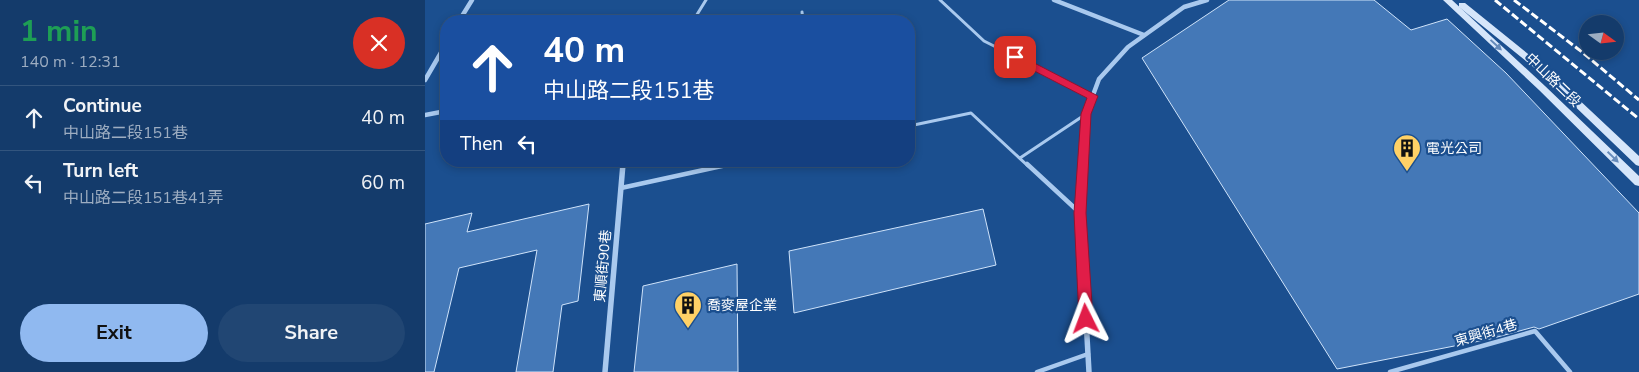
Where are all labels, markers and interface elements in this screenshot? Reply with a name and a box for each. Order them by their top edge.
text: 1 min [20,11,98,52]
north arrow [1579,15,1624,60]
map controls [1579,15,1624,60]
button: close [353,17,405,69]
text: 40 m [543,27,625,74]
icon: ahead [460,35,525,100]
pin [994,36,1036,78]
one-way arrow [1489,39,1501,51]
icon: arrive [1001,43,1029,71]
street label: 中山路二段 [1521,49,1585,111]
text: 140 m · 12:31 [20,51,121,73]
text: 中山路二段151巷 [543,76,715,106]
text: Continue [63,93,142,119]
icon: ahead [20,104,48,132]
text: 40 m [361,105,405,131]
text: 中山路二段151巷 [63,122,188,144]
icon: left [513,130,541,158]
text: Then [460,131,503,157]
building icon: 電光公司 [1392,133,1422,172]
place label: 電光公司 [1426,139,1482,158]
one-way arrow [1607,151,1619,163]
text: Turn left [63,158,138,184]
icon: left [20,169,48,197]
text: 60 m [361,170,405,196]
text: 中山路二段151巷41弄 [63,187,223,209]
street label: 東順街90巷 [590,229,616,303]
building icon: 喬麥屋企業 [673,290,703,329]
position arrow [1059,292,1111,344]
place label: 喬麥屋企業 [707,296,777,315]
button: Exit [20,304,208,362]
button: Share [218,304,405,362]
street label: 東興街4巷 [1452,315,1520,351]

